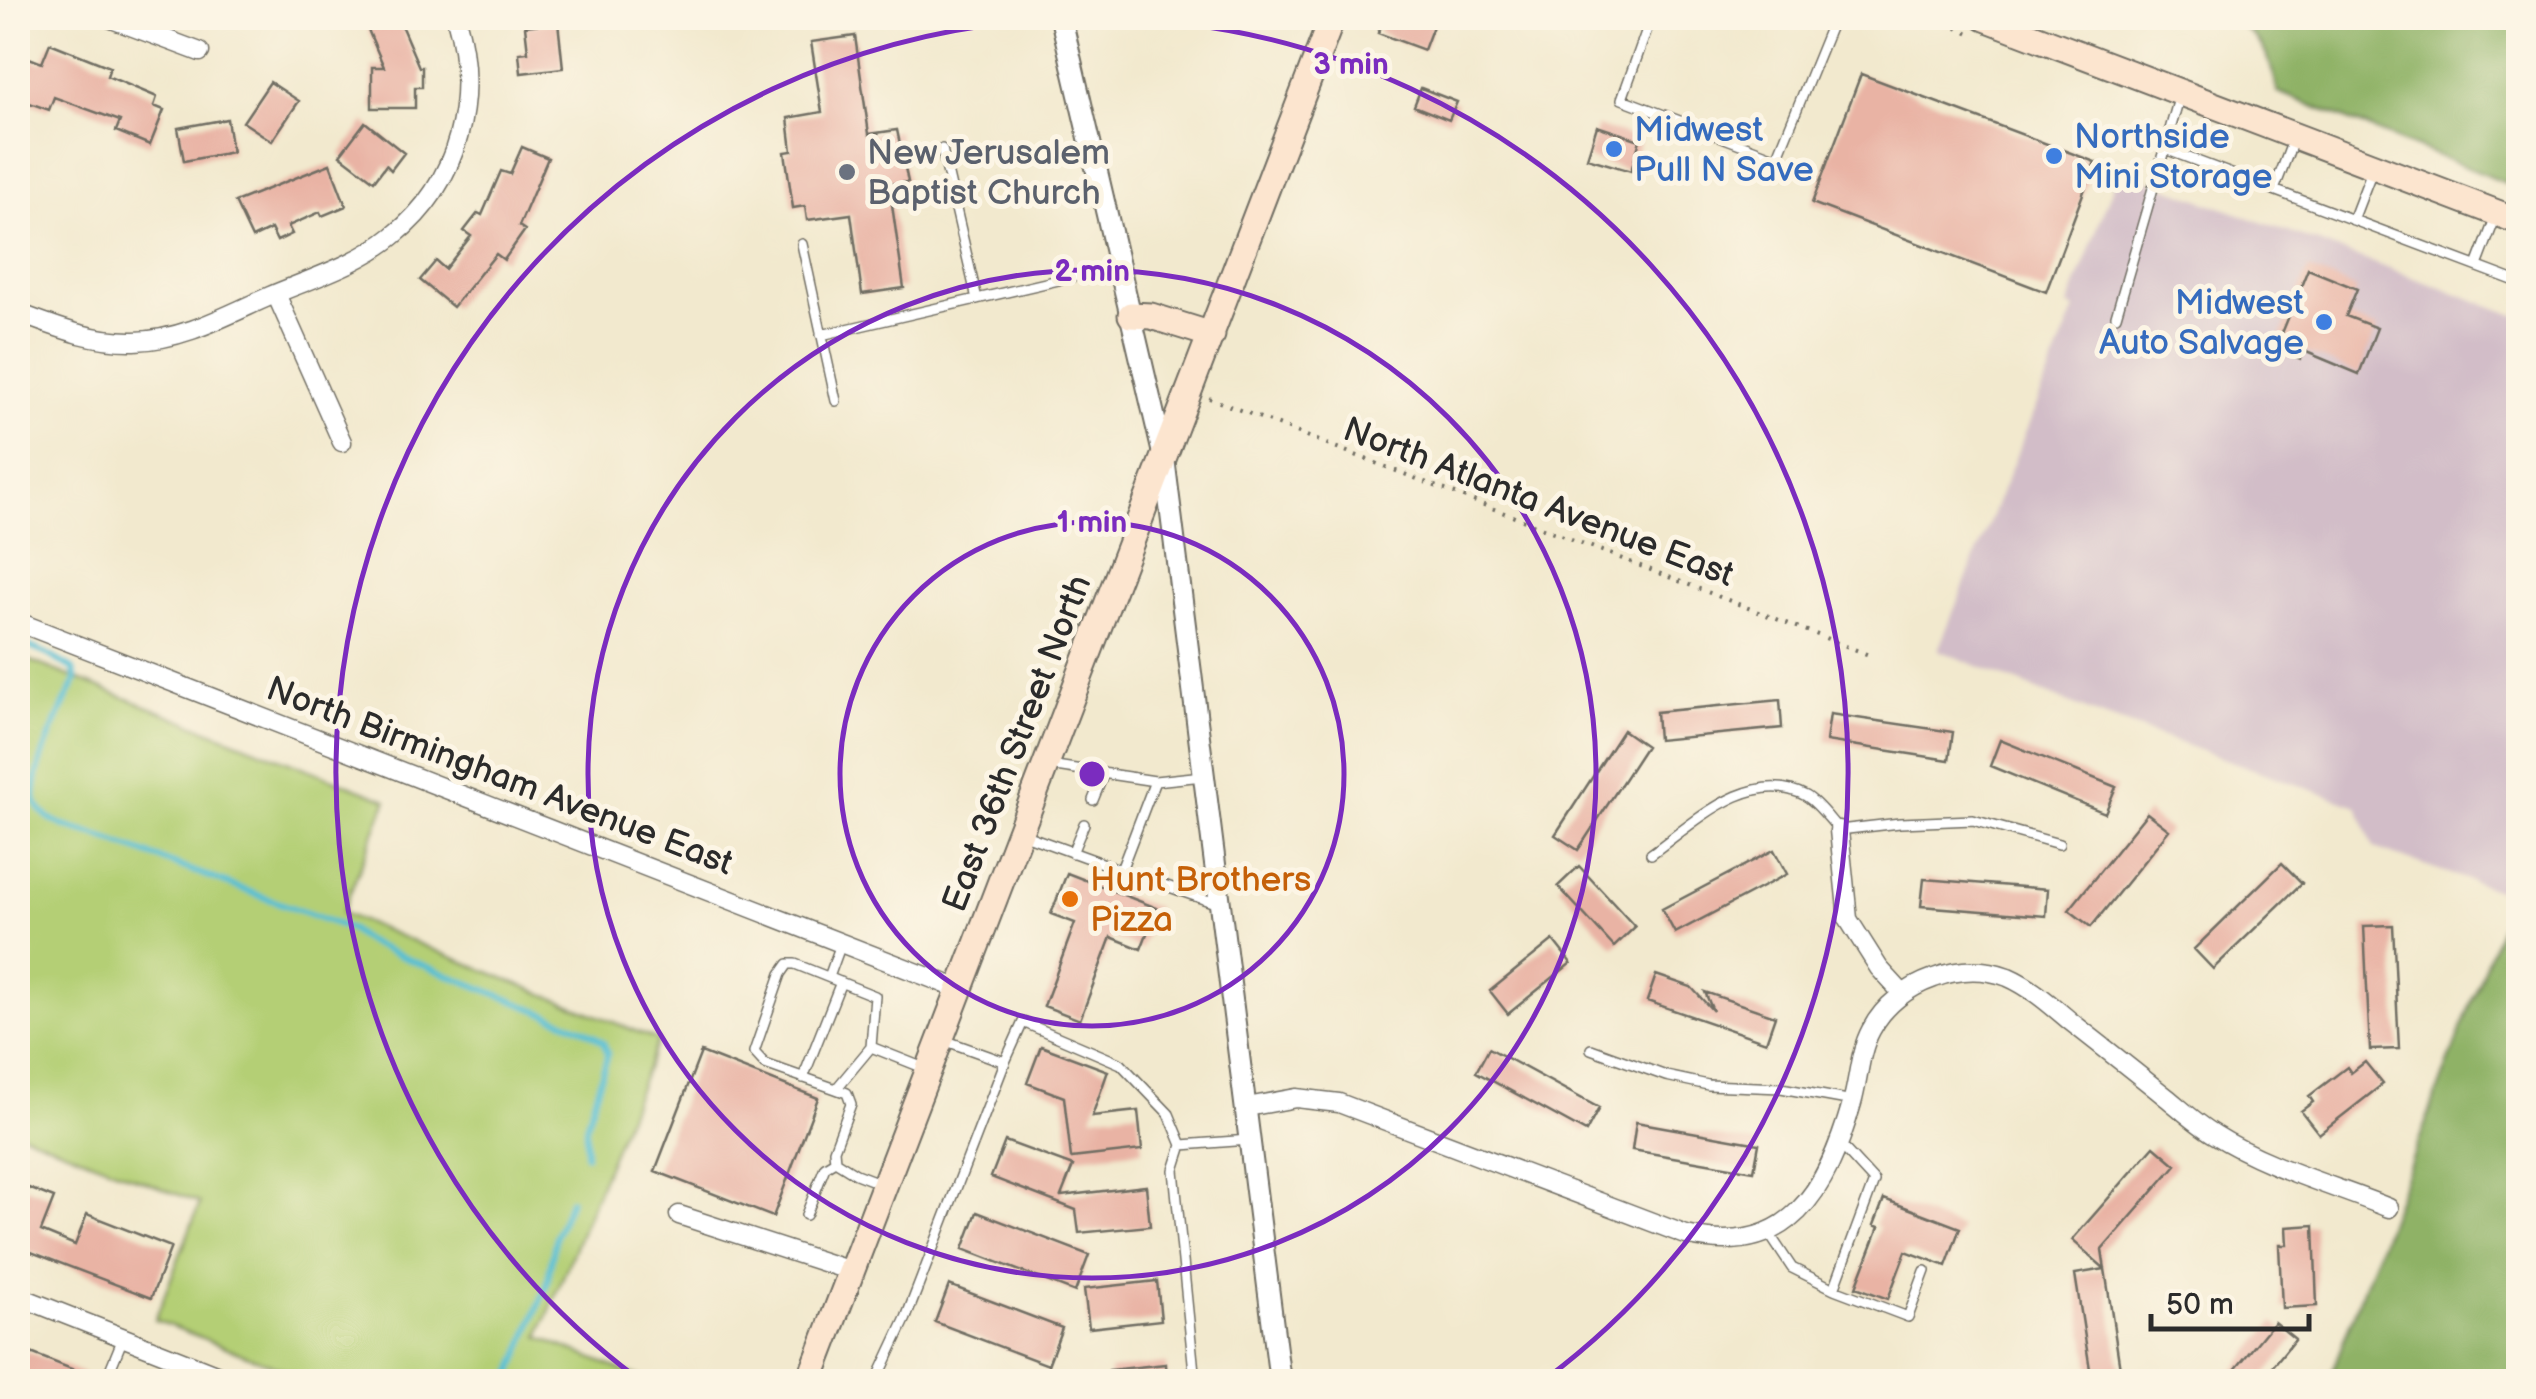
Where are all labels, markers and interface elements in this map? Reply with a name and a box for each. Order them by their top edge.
text: 3 min [1313,47,1389,83]
place label: Midwest Pull N Save [1634,109,1814,192]
place label: Northside Mini Storage [2074,116,2273,199]
place label: New Jerusalem Baptist Church [867,132,1110,215]
marker: Midwest Pull N Save [1603,138,1625,160]
marker: Northside Mini Storage [2043,145,2065,167]
marker: New Jerusalem Baptist Church [836,161,858,183]
text: 2 min [1054,254,1130,290]
place label: Midwest Auto Salvage [2099,282,2304,365]
marker: Midwest Auto Salvage [2313,311,2335,333]
street label: North Atlanta Avenue East [1337,408,1740,597]
text: 1 min [1057,505,1127,541]
street label: East 36th Street North [933,569,1101,918]
street label: North Birmingham Avenue East [260,667,739,885]
centre of rings [1074,756,1110,792]
place label: Hunt Brothers Pizza [1090,859,1311,942]
marker: Hunt Brothers Pizza [1059,888,1081,910]
scale bar [2151,1269,2308,1331]
text: 50 m [2166,1287,2234,1323]

